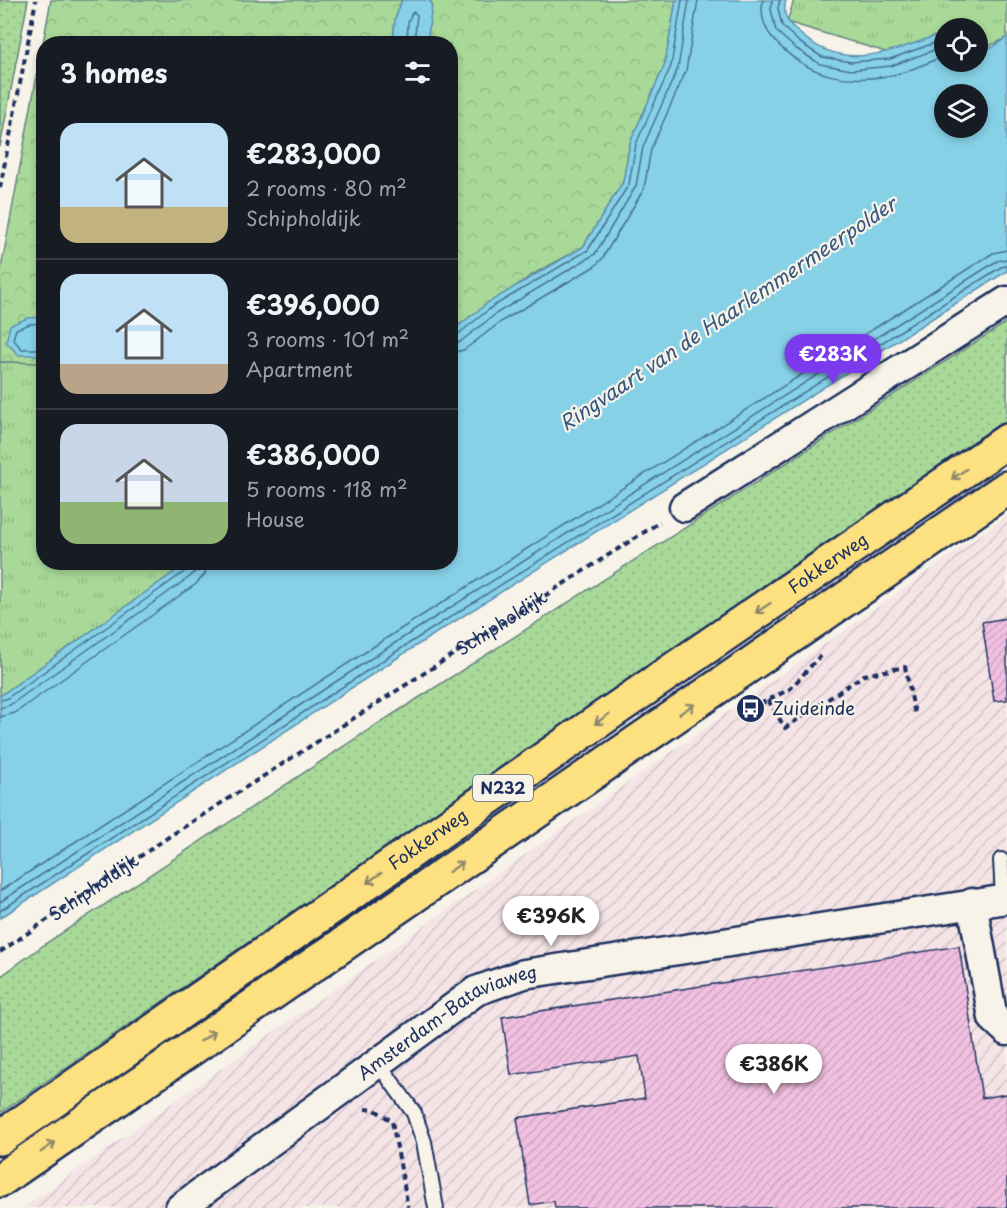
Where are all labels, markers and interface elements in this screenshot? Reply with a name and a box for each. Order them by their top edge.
map controls [934,18,988,138]
button: locate [934,18,988,72]
text: 3 homes [60,53,167,92]
icon: filters [401,56,434,89]
button: layers [934,84,988,138]
text: €283,000 [246,134,381,173]
icon: home [108,147,180,219]
text: 2 rooms · 80 m² [246,173,407,203]
water label: Ringvaart van de Haarlemmermeerpolder [553,187,904,438]
text: Schipholdijk [246,203,361,233]
text: €396,000 [246,285,380,324]
icon: home [108,298,180,370]
text: 3 rooms · 101 m² [246,324,409,354]
pin: €283K [791,334,875,385]
text: €283K [798,338,868,368]
text: Apartment [246,354,353,384]
text: €386,000 [246,435,380,474]
icon: home [108,448,180,520]
one-way arrow [951,468,967,480]
text: 5 rooms · 118 m² [246,474,408,504]
text: House [246,504,305,534]
street label: Fokkerweg [782,525,873,599]
street label: Schipholdijk [450,583,552,661]
one-way arrow [756,602,772,614]
bus stop icon: Zuideinde [735,693,767,725]
place label: Zuideinde [772,694,855,721]
one-way arrow [678,703,694,715]
one-way arrow [595,713,611,725]
road number: N232 [473,775,533,801]
street label: Fokkerweg [382,801,473,876]
street label: Schipholdijk [43,846,144,927]
one-way arrow [447,860,464,872]
one-way arrow [366,872,382,884]
pin: €396K [509,896,593,947]
text: €396K [516,900,586,930]
street label: Amsterdam-Bataviaweg [351,957,539,1086]
one-way arrow [200,1030,216,1042]
pin: €386K [732,1044,816,1095]
text: €386K [739,1048,809,1078]
one-way arrow [39,1141,56,1153]

